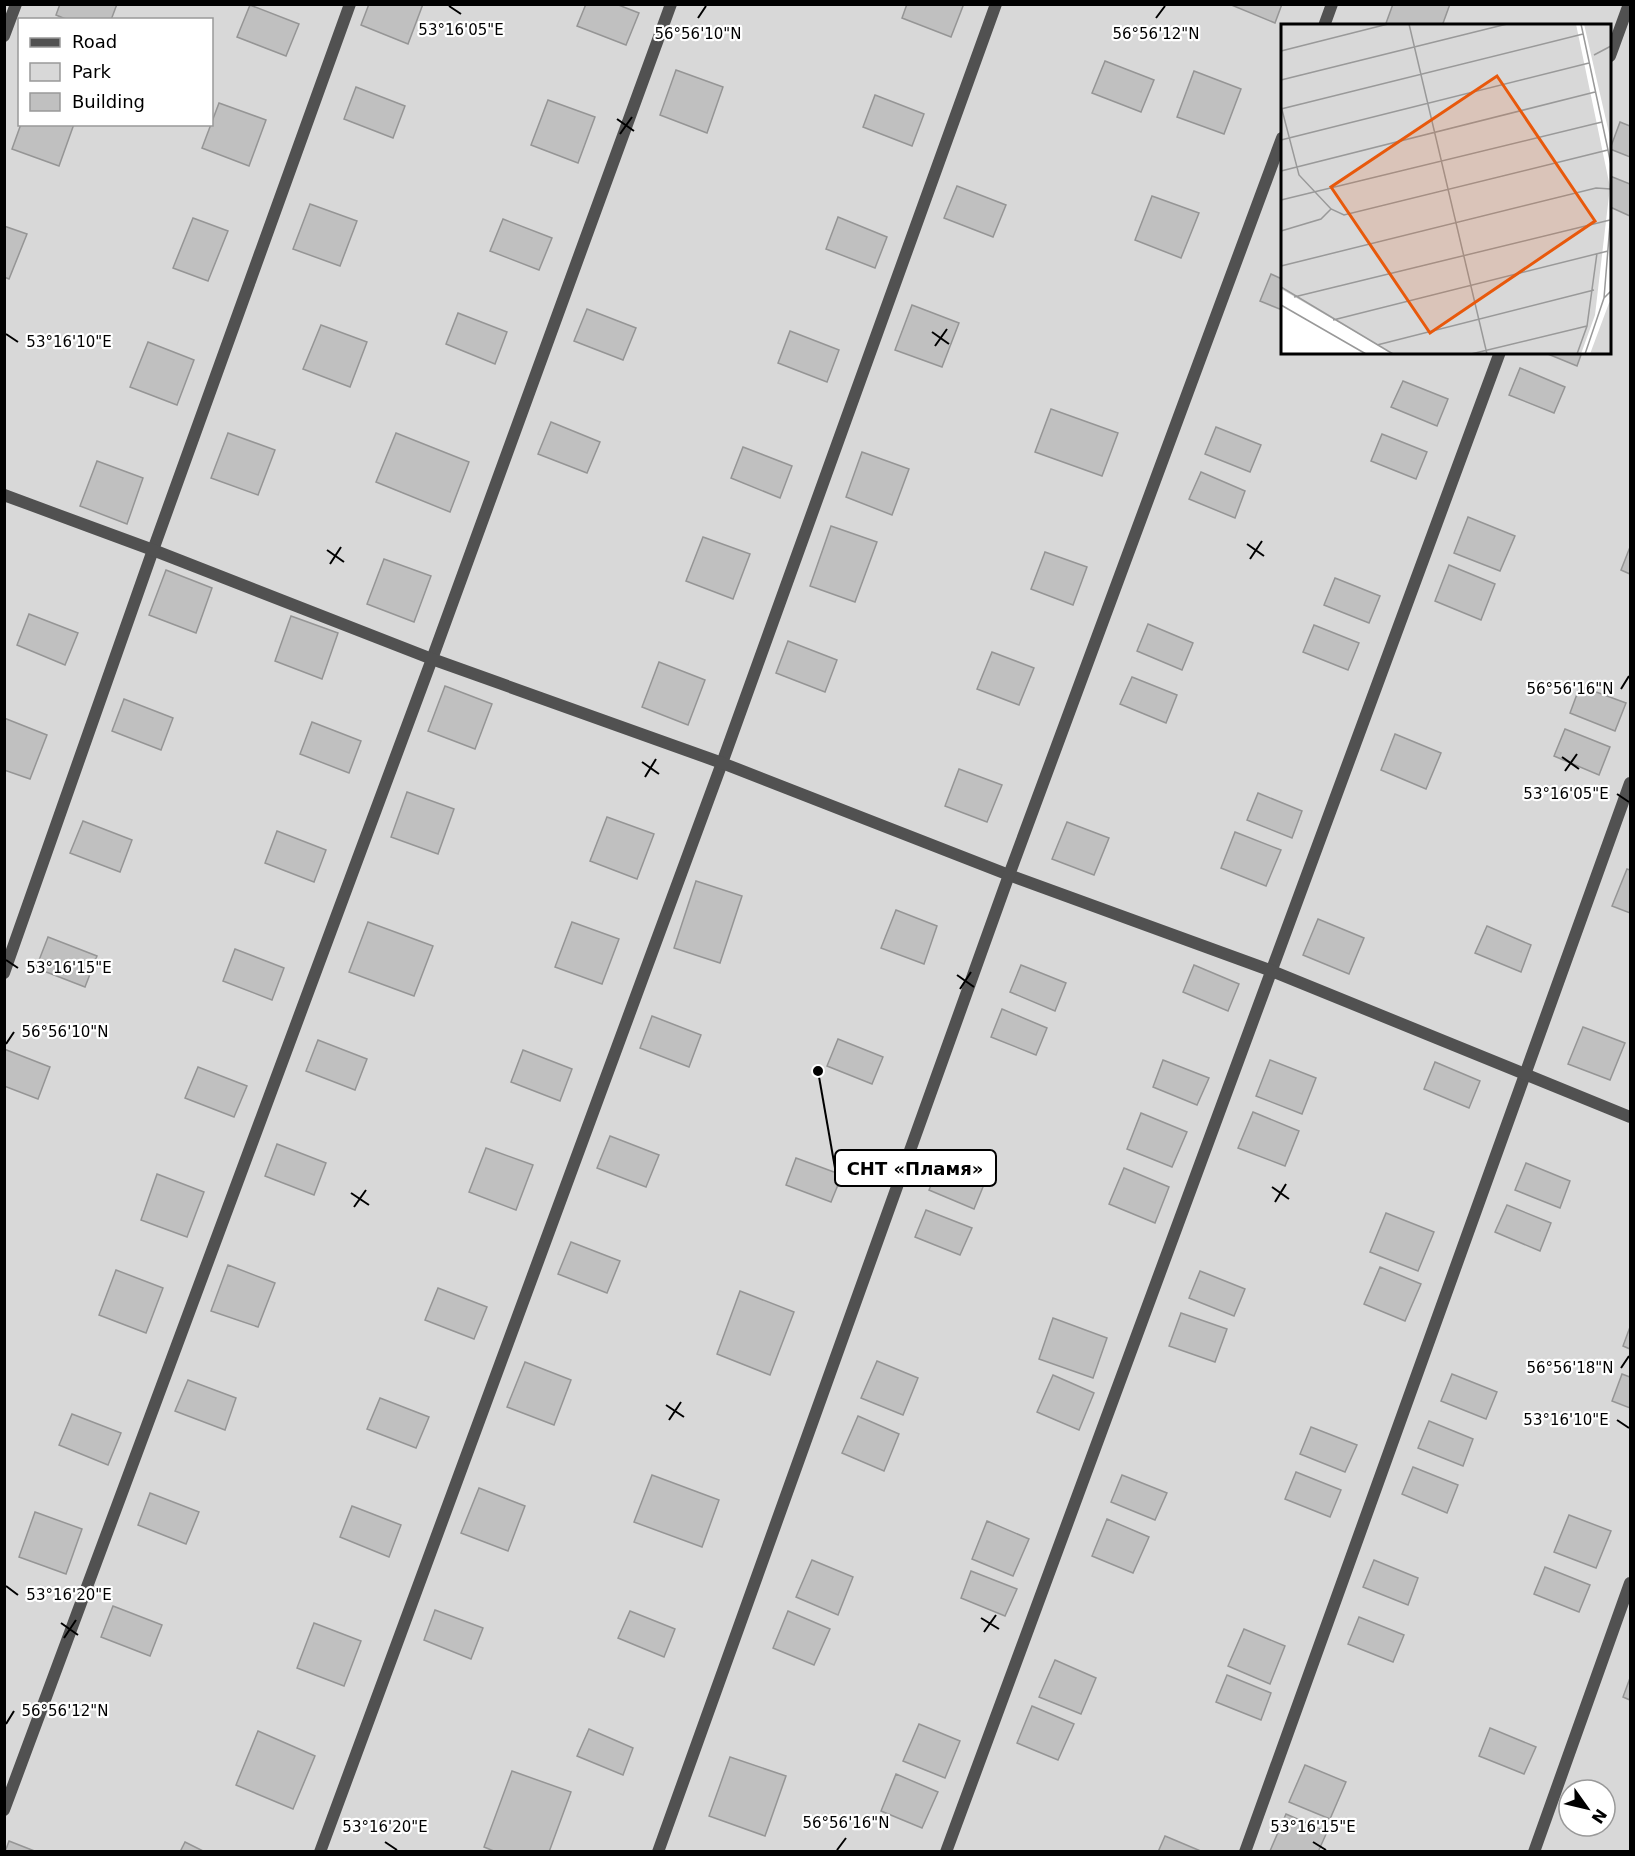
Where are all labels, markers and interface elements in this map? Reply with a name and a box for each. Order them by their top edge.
legend [18,18,213,126]
text: 53°16'05"E [418,21,504,39]
inset map [1281,24,1611,354]
text: 56°56'10"N [654,25,742,43]
text: 56°56'12"N [1112,25,1200,43]
text: Road [72,31,117,52]
text: Park [72,61,111,82]
text: Building [72,91,145,112]
text: 53°16'10"E [26,333,112,351]
text: 56°56'16"N [1526,680,1614,698]
text: 53°16'05"E [1523,785,1609,803]
text: 53°16'15"E [26,959,112,977]
text: 56°56'10"N [21,1023,109,1041]
callout: СНТ «Пламя» [835,1150,996,1186]
text: СНТ «Пламя» [847,1158,983,1179]
text: 56°56'18"N [1526,1359,1614,1377]
text: 53°16'10"E [1523,1411,1609,1429]
text: 53°16'20"E [26,1586,112,1604]
text: 56°56'12"N [21,1702,109,1720]
north arrow [1557,1778,1617,1838]
text: N [1587,1805,1611,1827]
text: 56°56'16"N [802,1814,890,1832]
text: 53°16'20"E [342,1818,428,1836]
text: 53°16'15"E [1270,1818,1356,1836]

